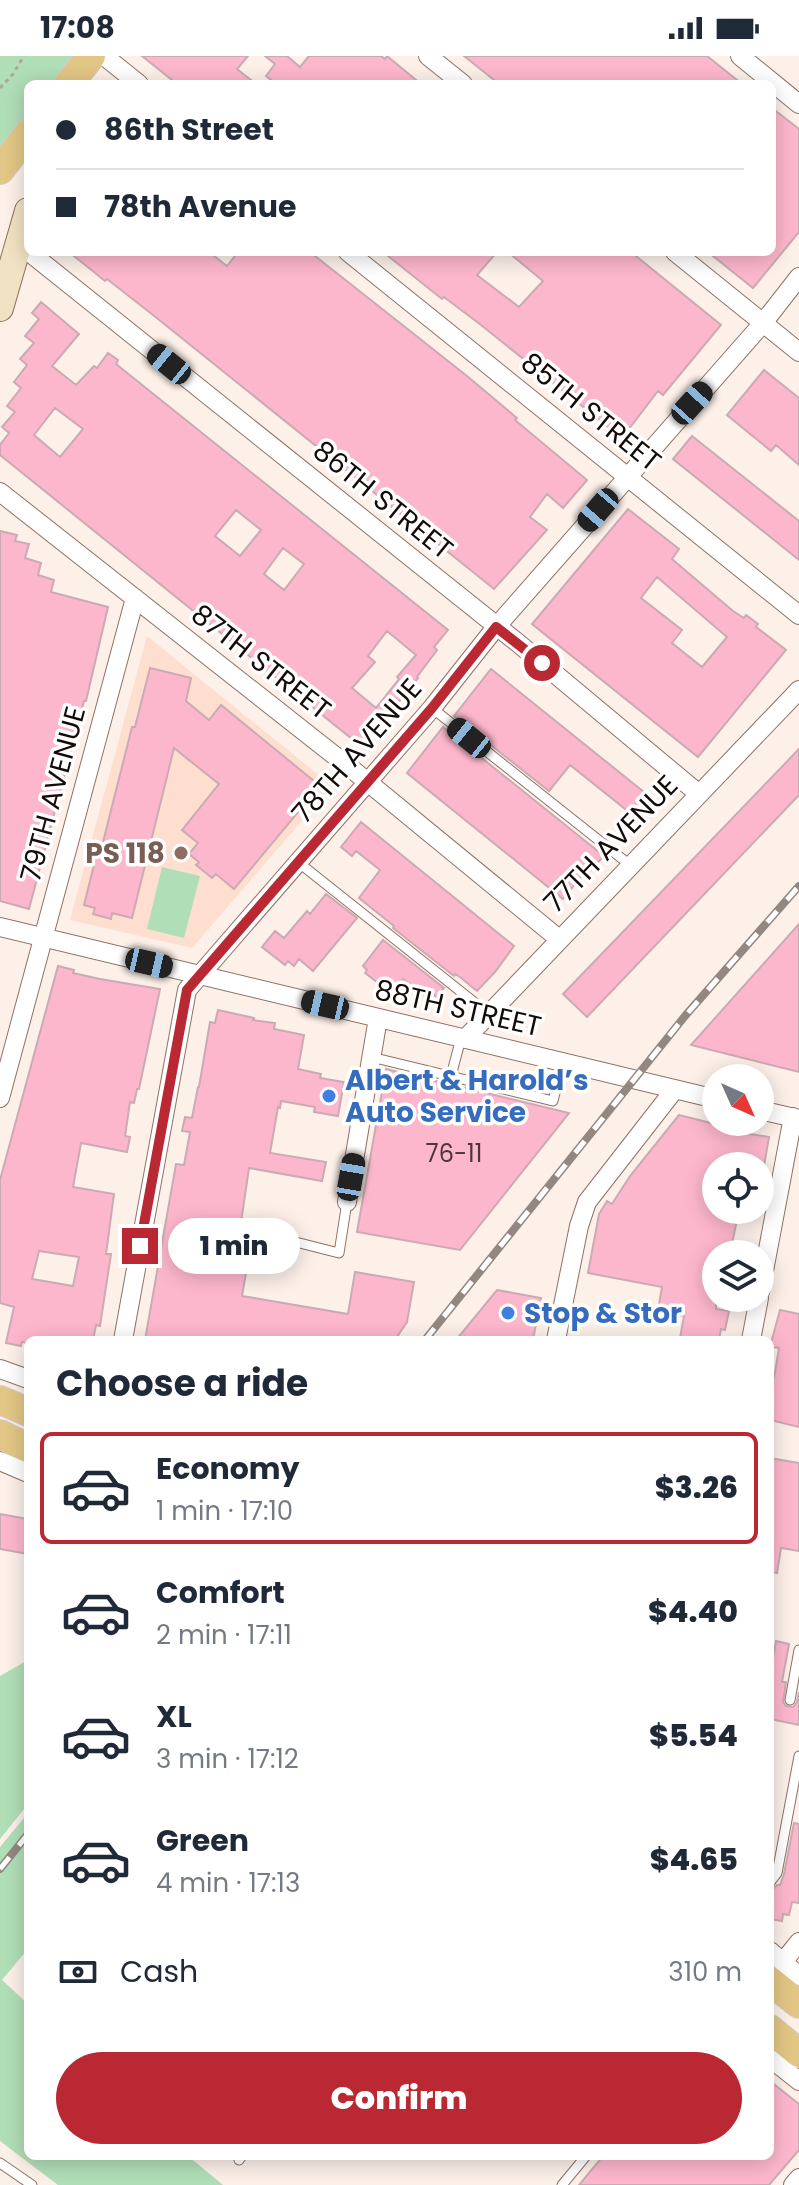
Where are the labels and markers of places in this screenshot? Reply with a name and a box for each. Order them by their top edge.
place label: PS 118 [85,834,165,873]
marker: PS 118 [172,844,190,862]
place label: Albert & Harold’s Auto Service [345,1061,589,1132]
marker: Albert & Harold’s Auto Service [320,1087,338,1105]
place label: Stop & Stor [524,1294,682,1333]
marker: Stop & Stor [499,1304,517,1322]

